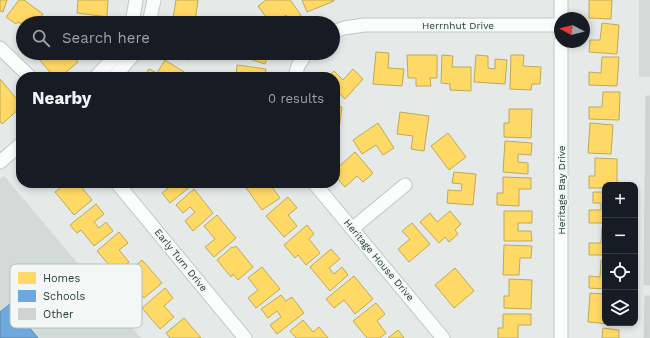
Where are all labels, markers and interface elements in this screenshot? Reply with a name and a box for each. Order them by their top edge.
north arrow [554,12,590,48]
search box [16,16,340,60]
street label: Herrnhut Drive [422,20,494,31]
icon: search [30,27,52,49]
text: Search here [62,29,150,47]
text: Nearby [32,88,91,108]
text: 0 results [268,91,324,106]
street label: Heritage Bay Drive [556,145,567,235]
map controls [602,182,638,326]
button: + [602,182,638,218]
street label: Heritage House Drive [342,217,416,303]
button: − [602,218,638,254]
street label: Early Turn Drive [152,227,210,294]
button: locate [602,254,638,290]
legend [10,264,142,328]
text: Homes [43,272,80,285]
text: Schools [43,290,86,303]
button: layers [602,290,638,326]
text: Other [43,308,74,321]

